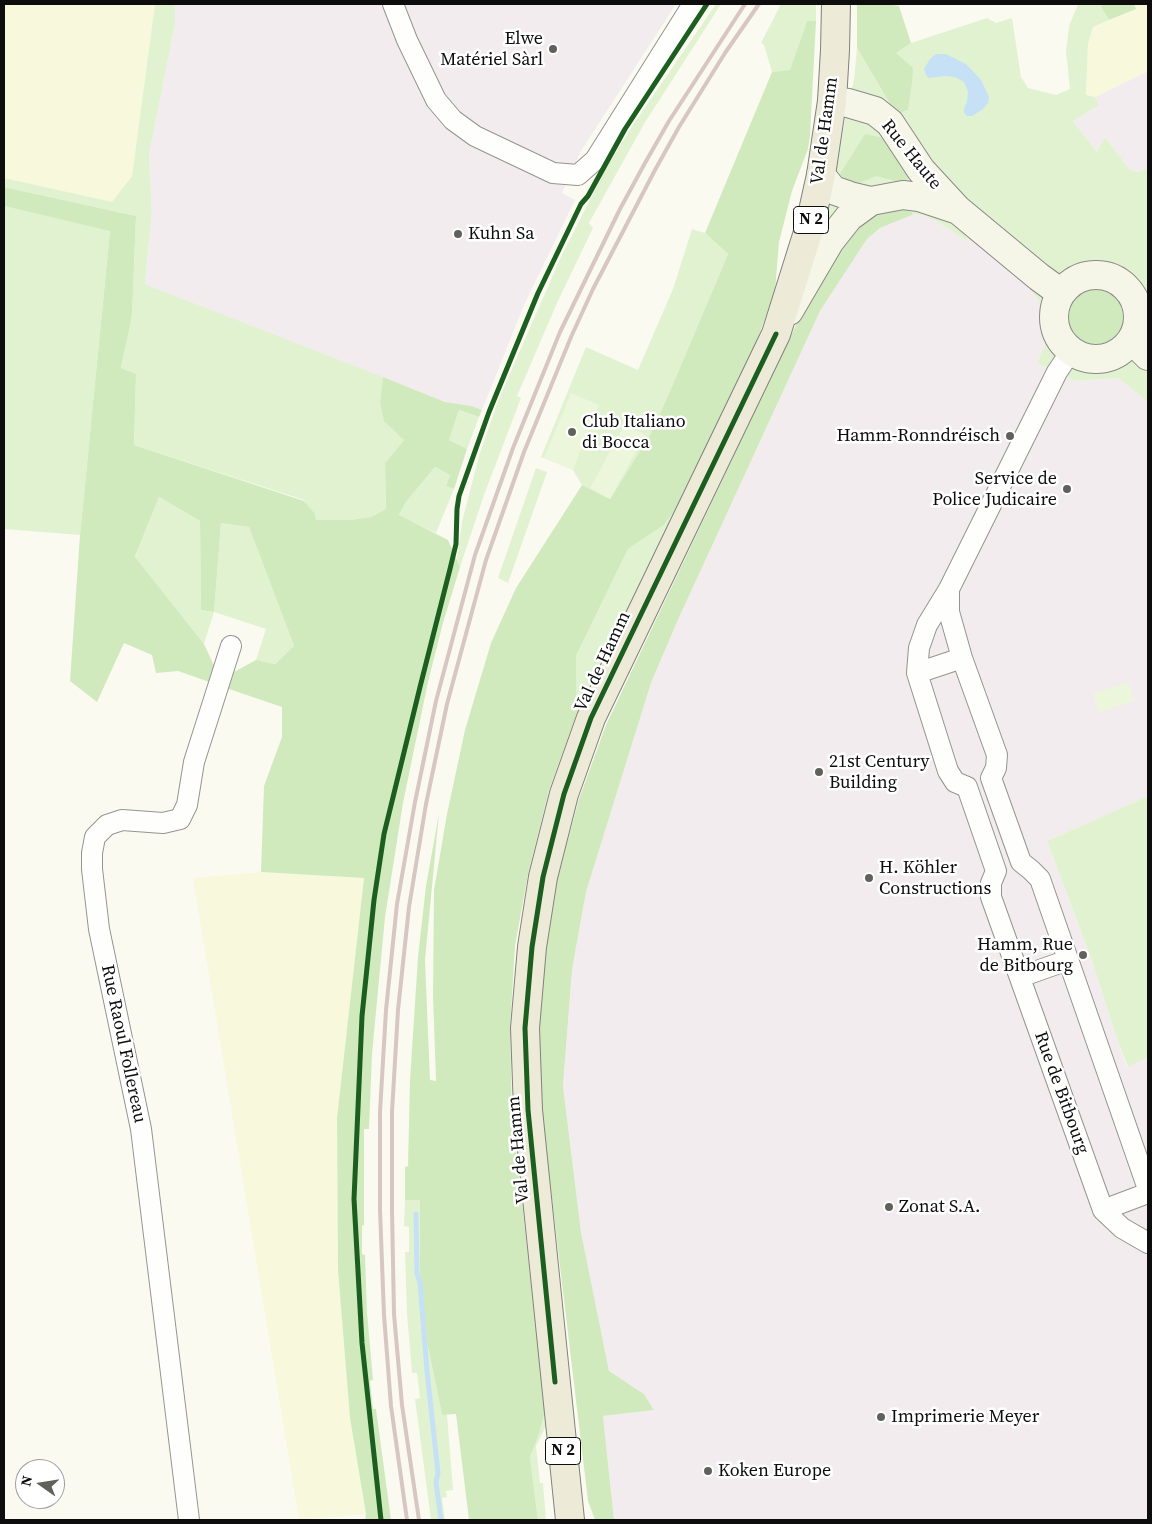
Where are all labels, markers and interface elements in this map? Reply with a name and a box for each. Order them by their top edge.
place label: Elwe Matériel Sàrl [440,28,543,70]
marker: Elwe Matériel Sàrl [547,43,559,55]
street label: Val de Hamm [807,76,843,186]
street label: Rue Haute [876,116,946,194]
road number: N 2 [794,206,828,234]
place label: Kuhn Sa [468,223,534,245]
marker: Kuhn Sa [452,228,464,240]
place label: Club Italiano di Bocca [582,411,686,454]
place label: Hamm-Ronndréisch [836,425,1000,447]
marker: Club Italiano di Bocca [566,426,578,438]
marker: Hamm-Ronndréisch [1004,430,1016,442]
place label: Service de Police Judicaire [932,468,1057,510]
marker: Service de Police Judicaire [1061,483,1073,495]
street label: Val de Hamm [570,608,636,716]
place label: 21st Century Building [829,751,930,794]
marker: 21st Century Building [813,766,825,778]
place label: H. Köhler Constructions [879,857,991,900]
marker: H. Köhler Constructions [863,872,875,884]
place label: Hamm, Rue de Bitbourg [977,934,1073,976]
marker: Hamm, Rue de Bitbourg [1077,949,1089,961]
street label: Rue Raoul Follereau [96,963,150,1125]
street label: Rue de Bitbourg [1029,1029,1093,1157]
street label: Val de Hamm [504,1095,534,1205]
place label: Zonat S.A. [899,1196,981,1218]
marker: Zonat S.A. [883,1201,895,1213]
place label: Imprimerie Meyer [891,1406,1039,1428]
marker: Imprimerie Meyer [875,1411,887,1423]
road number: N 2 [546,1438,580,1464]
north arrow [15,1459,65,1509]
place label: Koken Europe [718,1460,831,1482]
marker: Koken Europe [702,1465,714,1477]
text: N [15,1474,37,1488]

